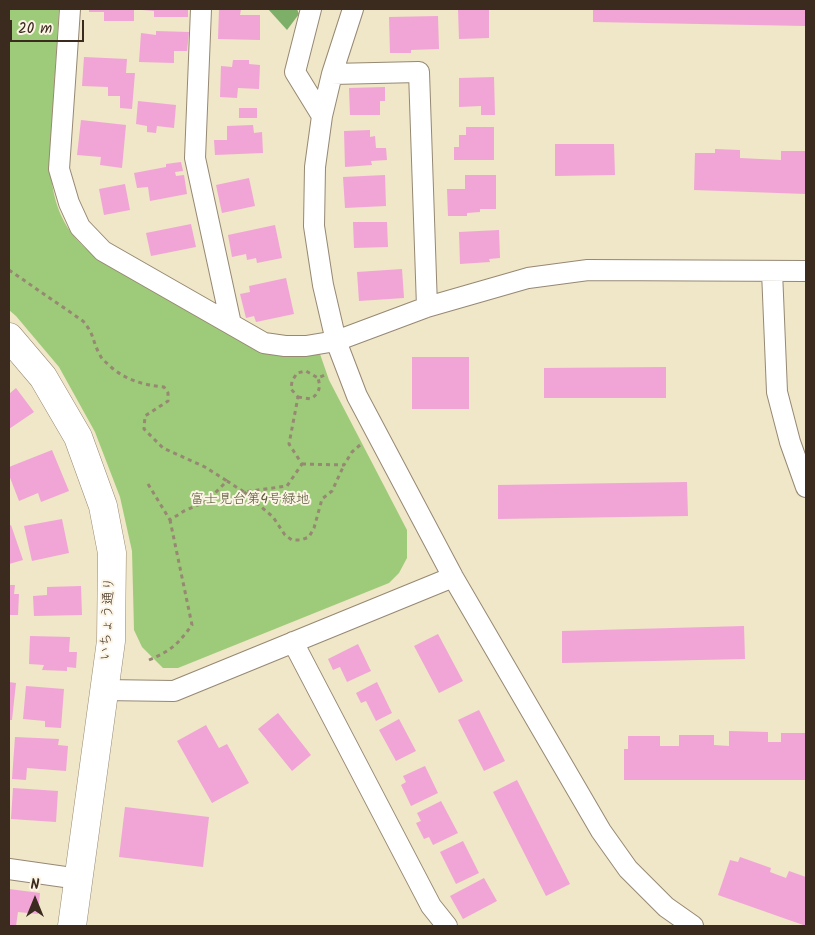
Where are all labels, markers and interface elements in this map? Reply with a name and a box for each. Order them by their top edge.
scale bar [12,10,86,42]
text: 20 m [18,17,52,41]
park label: 富士見台第4号緑地 [190,493,310,509]
street label: いちょう通り [98,577,120,661]
text: N [31,874,39,896]
north arrow [10,875,60,925]

